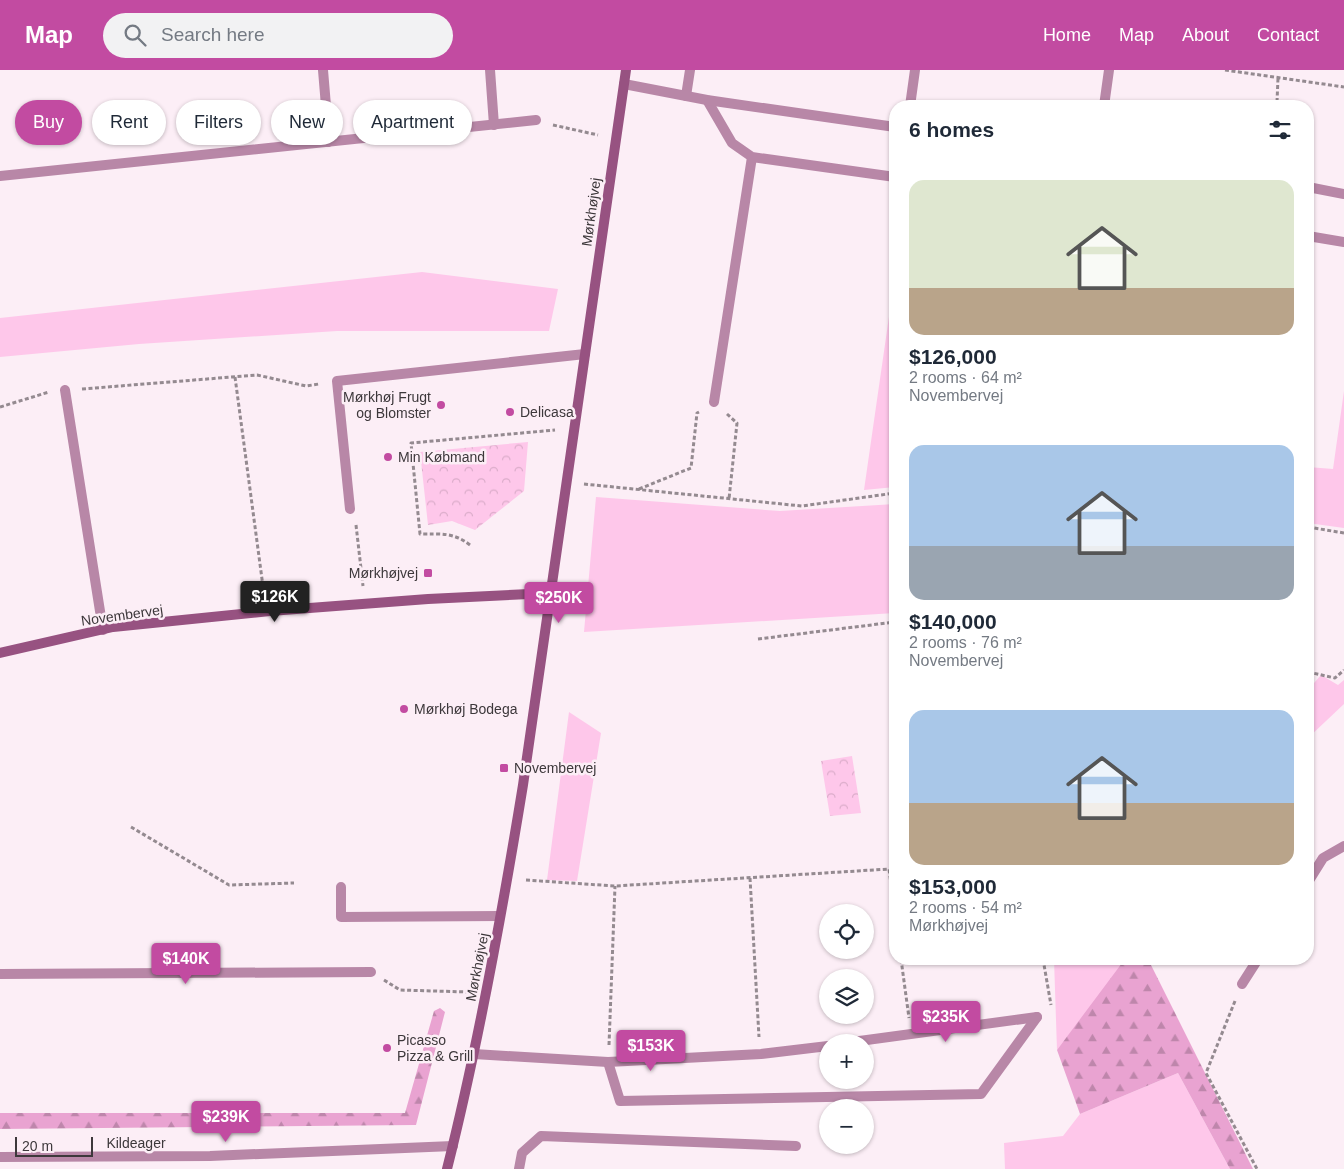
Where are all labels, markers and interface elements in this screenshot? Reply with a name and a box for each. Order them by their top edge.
search box [103,13,453,58]
text: Map [25,21,73,48]
icon: search [121,21,149,49]
text: Search here [161,24,265,45]
text: Home [1043,25,1091,45]
text: Map [1119,25,1154,45]
text: About [1182,25,1229,45]
text: Contact [1257,25,1319,45]
chip: Buy [15,100,82,145]
chip: Rent [92,100,166,145]
chip: Filters [176,100,261,145]
chip: New [271,100,343,145]
chip: Apartment [353,100,472,145]
icon: filters [1266,116,1294,144]
text: 6 homes [909,118,994,141]
street label: Mørkhøjvej [578,177,604,247]
icon: home [1057,213,1147,303]
text: $126,000 [909,345,997,368]
text: 2 rooms · 64 m² [909,369,1022,386]
text: Novembervej [909,387,1003,404]
place label: Mørkhøj Frugt og Blomster [343,389,431,421]
marker: Mørkhøj Frugt og Blomster [435,399,447,411]
place label: Delicasa [520,404,574,420]
marker: Delicasa [504,406,516,418]
place label: Min Købmand [398,449,485,465]
marker: Min Købmand [382,451,394,463]
icon: home [1057,478,1147,568]
place label: Mørkhøjvej [349,565,418,581]
marker: Mørkhøjvej [422,567,434,579]
pin: $126K [240,580,310,623]
pin: $250K [524,582,594,624]
text: $126K [251,588,299,605]
text: $250K [535,589,583,606]
street label: Novembervej [80,601,164,629]
text: $140,000 [909,610,997,633]
text: 2 rooms · 76 m² [909,634,1022,651]
text: Novembervej [909,652,1003,669]
place label: Mørkhøj Bodega [414,701,518,717]
marker: Mørkhøj Bodega [398,703,410,715]
icon: home [1057,743,1147,833]
place label: Novembervej [514,760,596,776]
marker: Novembervej [498,762,510,774]
text: $153,000 [909,875,997,898]
text: 2 rooms · 54 m² [909,899,1022,916]
map controls [819,904,874,1154]
button: locate [819,904,874,959]
text: Mørkhøjvej [909,917,988,934]
street label: Mørkhøjvej [463,931,491,1003]
pin: $140K [151,942,221,985]
text: $140K [162,950,210,967]
button: layers [819,969,874,1024]
pin: $235K [911,1000,981,1043]
text: $235K [922,1008,970,1025]
pin: $153K [616,1030,686,1072]
place label: Picasso Pizza & Grill [397,1032,473,1064]
button: + [819,1034,874,1089]
text: $153K [627,1037,675,1054]
marker: Picasso Pizza & Grill [381,1042,393,1054]
button: − [819,1099,874,1154]
pin: $239K [191,1100,261,1143]
text: $239K [202,1108,250,1125]
scale bar [15,1134,92,1157]
street label: Kildeager [106,1135,166,1151]
text: 20 m [22,1138,53,1154]

